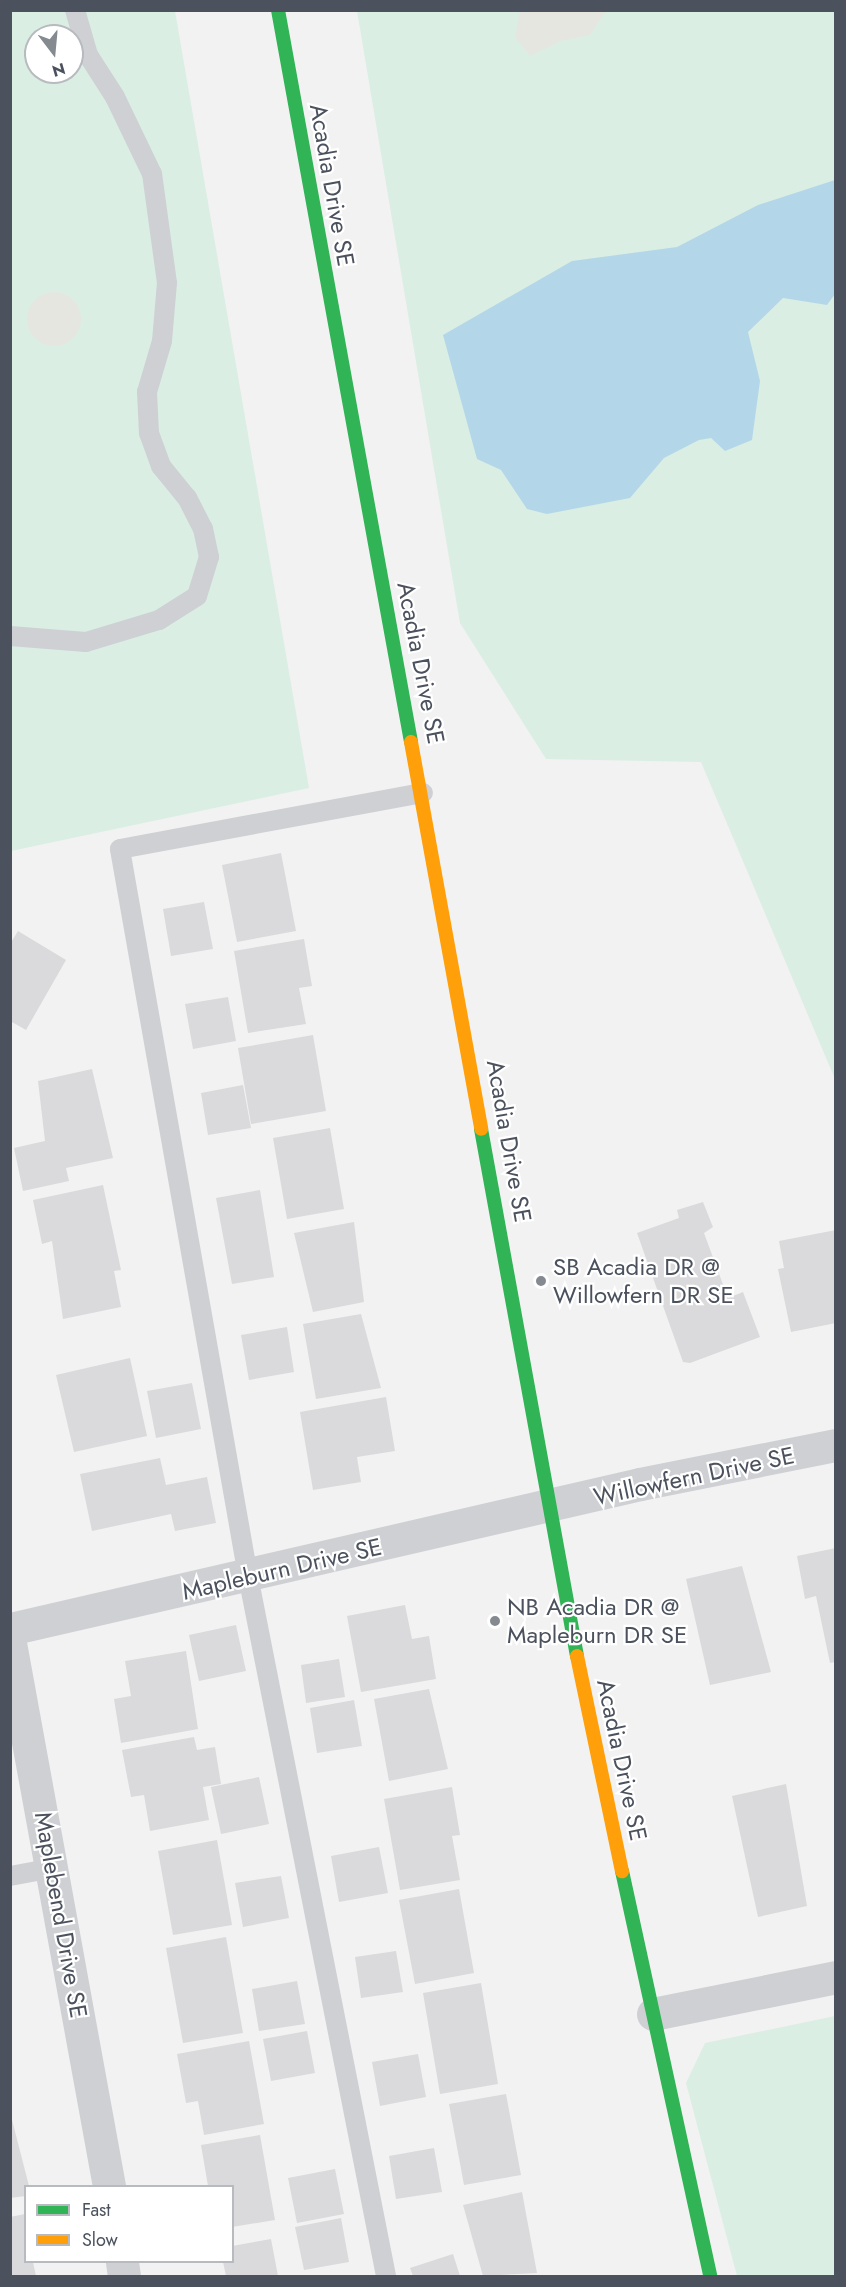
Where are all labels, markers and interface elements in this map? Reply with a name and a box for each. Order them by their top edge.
north arrow [24,24,84,84]
text: N [49,57,68,83]
street label: Acadia Drive SE [304,102,360,268]
street label: Acadia Drive SE [391,580,451,746]
street label: Acadia Drive SE [481,1058,537,1224]
place label: SB Acadia DR @ Willowfern DR SE [553,1253,734,1309]
marker: SB Acadia DR @ Willowfern DR SE [534,1274,548,1288]
street label: Willowfern Drive SE [591,1441,797,1511]
street label: Mapleburn Drive SE [179,1532,385,1606]
place label: NB Acadia DR @ Mapleburn DR SE [507,1593,687,1649]
marker: NB Acadia DR @ Mapleburn DR SE [488,1614,502,1628]
street label: Acadia Drive SE [591,1677,653,1843]
street label: Maplebend Drive SE [29,1810,93,2020]
legend [24,2185,234,2263]
text: Fast [82,2197,111,2223]
text: Slow [82,2227,118,2253]

